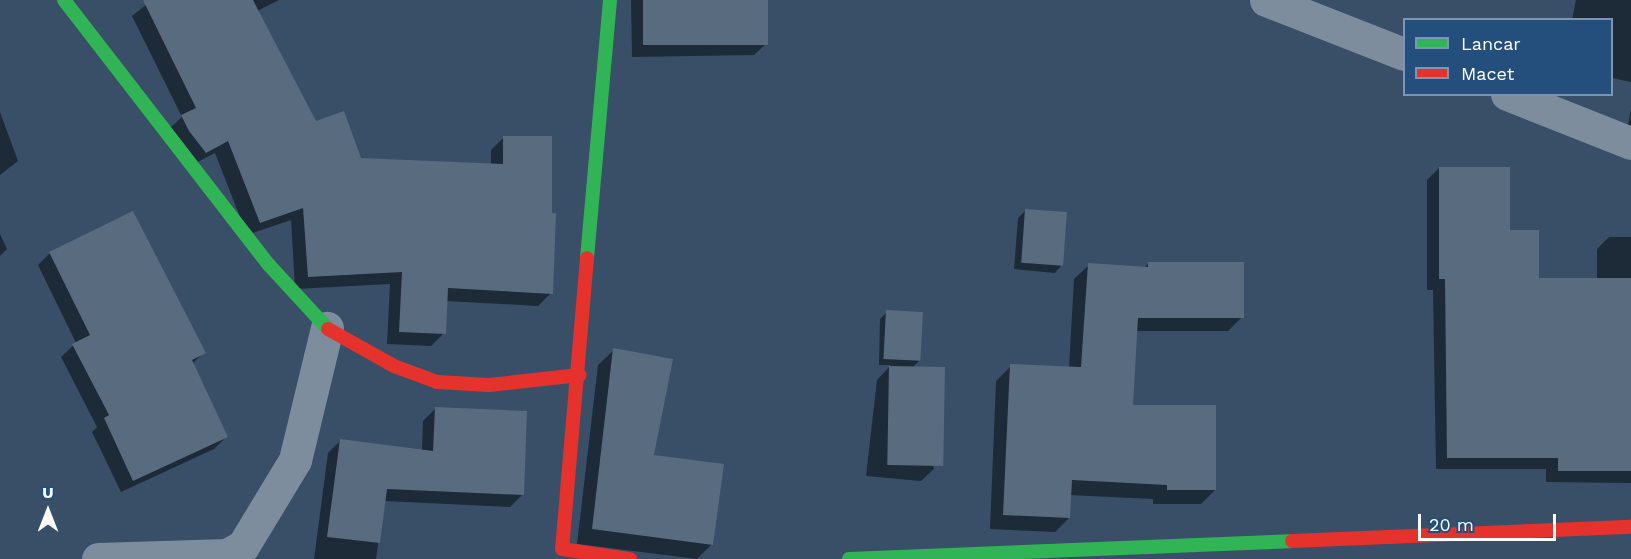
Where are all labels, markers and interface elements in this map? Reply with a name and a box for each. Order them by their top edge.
legend [1403,18,1613,96]
text: Lancar [1461,33,1521,54]
text: Macet [1461,63,1514,84]
north arrow [18,481,78,541]
text: U [42,483,54,502]
scale bar [1421,502,1559,540]
text: 20 m [1429,514,1474,535]

